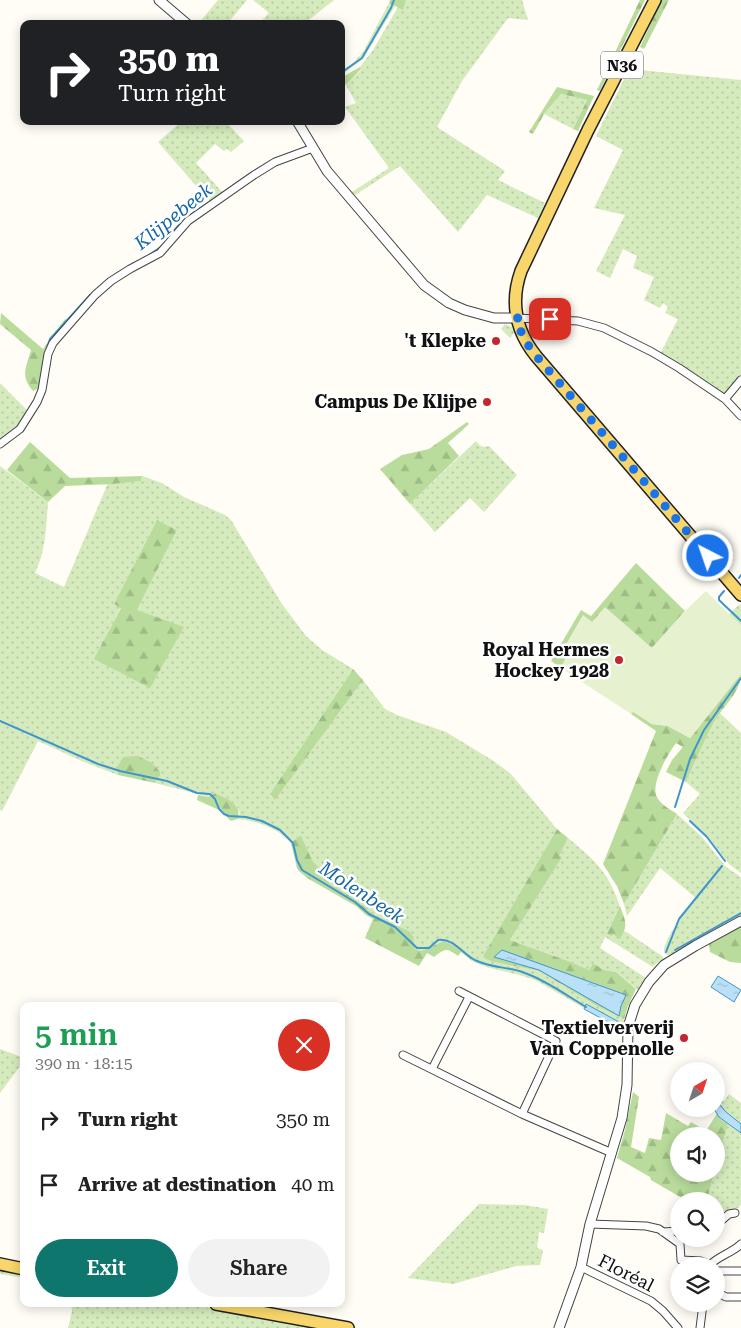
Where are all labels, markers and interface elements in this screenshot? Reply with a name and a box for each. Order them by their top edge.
text: 350 m [118,39,219,80]
icon: right [35,40,100,105]
road number: N36 [601,52,643,78]
text: Turn right [118,81,226,106]
water label: Klijpebeek [129,178,217,255]
pin [529,298,571,340]
icon: arrive [536,305,564,333]
place label: 't Klepke [404,330,486,351]
marker: 't Klepke [490,335,502,347]
place label: Campus De Klijpe [314,391,477,412]
marker: Campus De Klijpe [481,396,493,408]
position arrow [681,529,733,581]
place label: Royal Hermes Hockey 1928 [483,639,609,681]
marker: Royal Hermes Hockey 1928 [613,654,625,666]
water label: Molenbeek [314,856,409,929]
text: 5 min [35,1017,118,1052]
place label: Textielververij Van Coppenolle [530,1017,674,1059]
button: close [278,1019,330,1071]
marker: Textielververij Van Coppenolle [678,1032,690,1044]
text: 390 m · 18:15 [35,1054,133,1073]
north arrow [670,1062,725,1118]
map controls [670,1062,725,1312]
icon: right [35,1106,63,1134]
text: Turn right [78,1108,178,1131]
text: 350 m [276,1108,330,1131]
button: sound [670,1127,725,1182]
icon: arrive [35,1171,63,1199]
text: Arrive at destination [78,1173,276,1196]
text: 40 m [291,1173,335,1196]
button: search [670,1192,725,1247]
button: Exit [35,1239,178,1297]
button: Share [188,1239,330,1297]
street label: Floréal [595,1250,658,1296]
button: layers [670,1257,725,1312]

